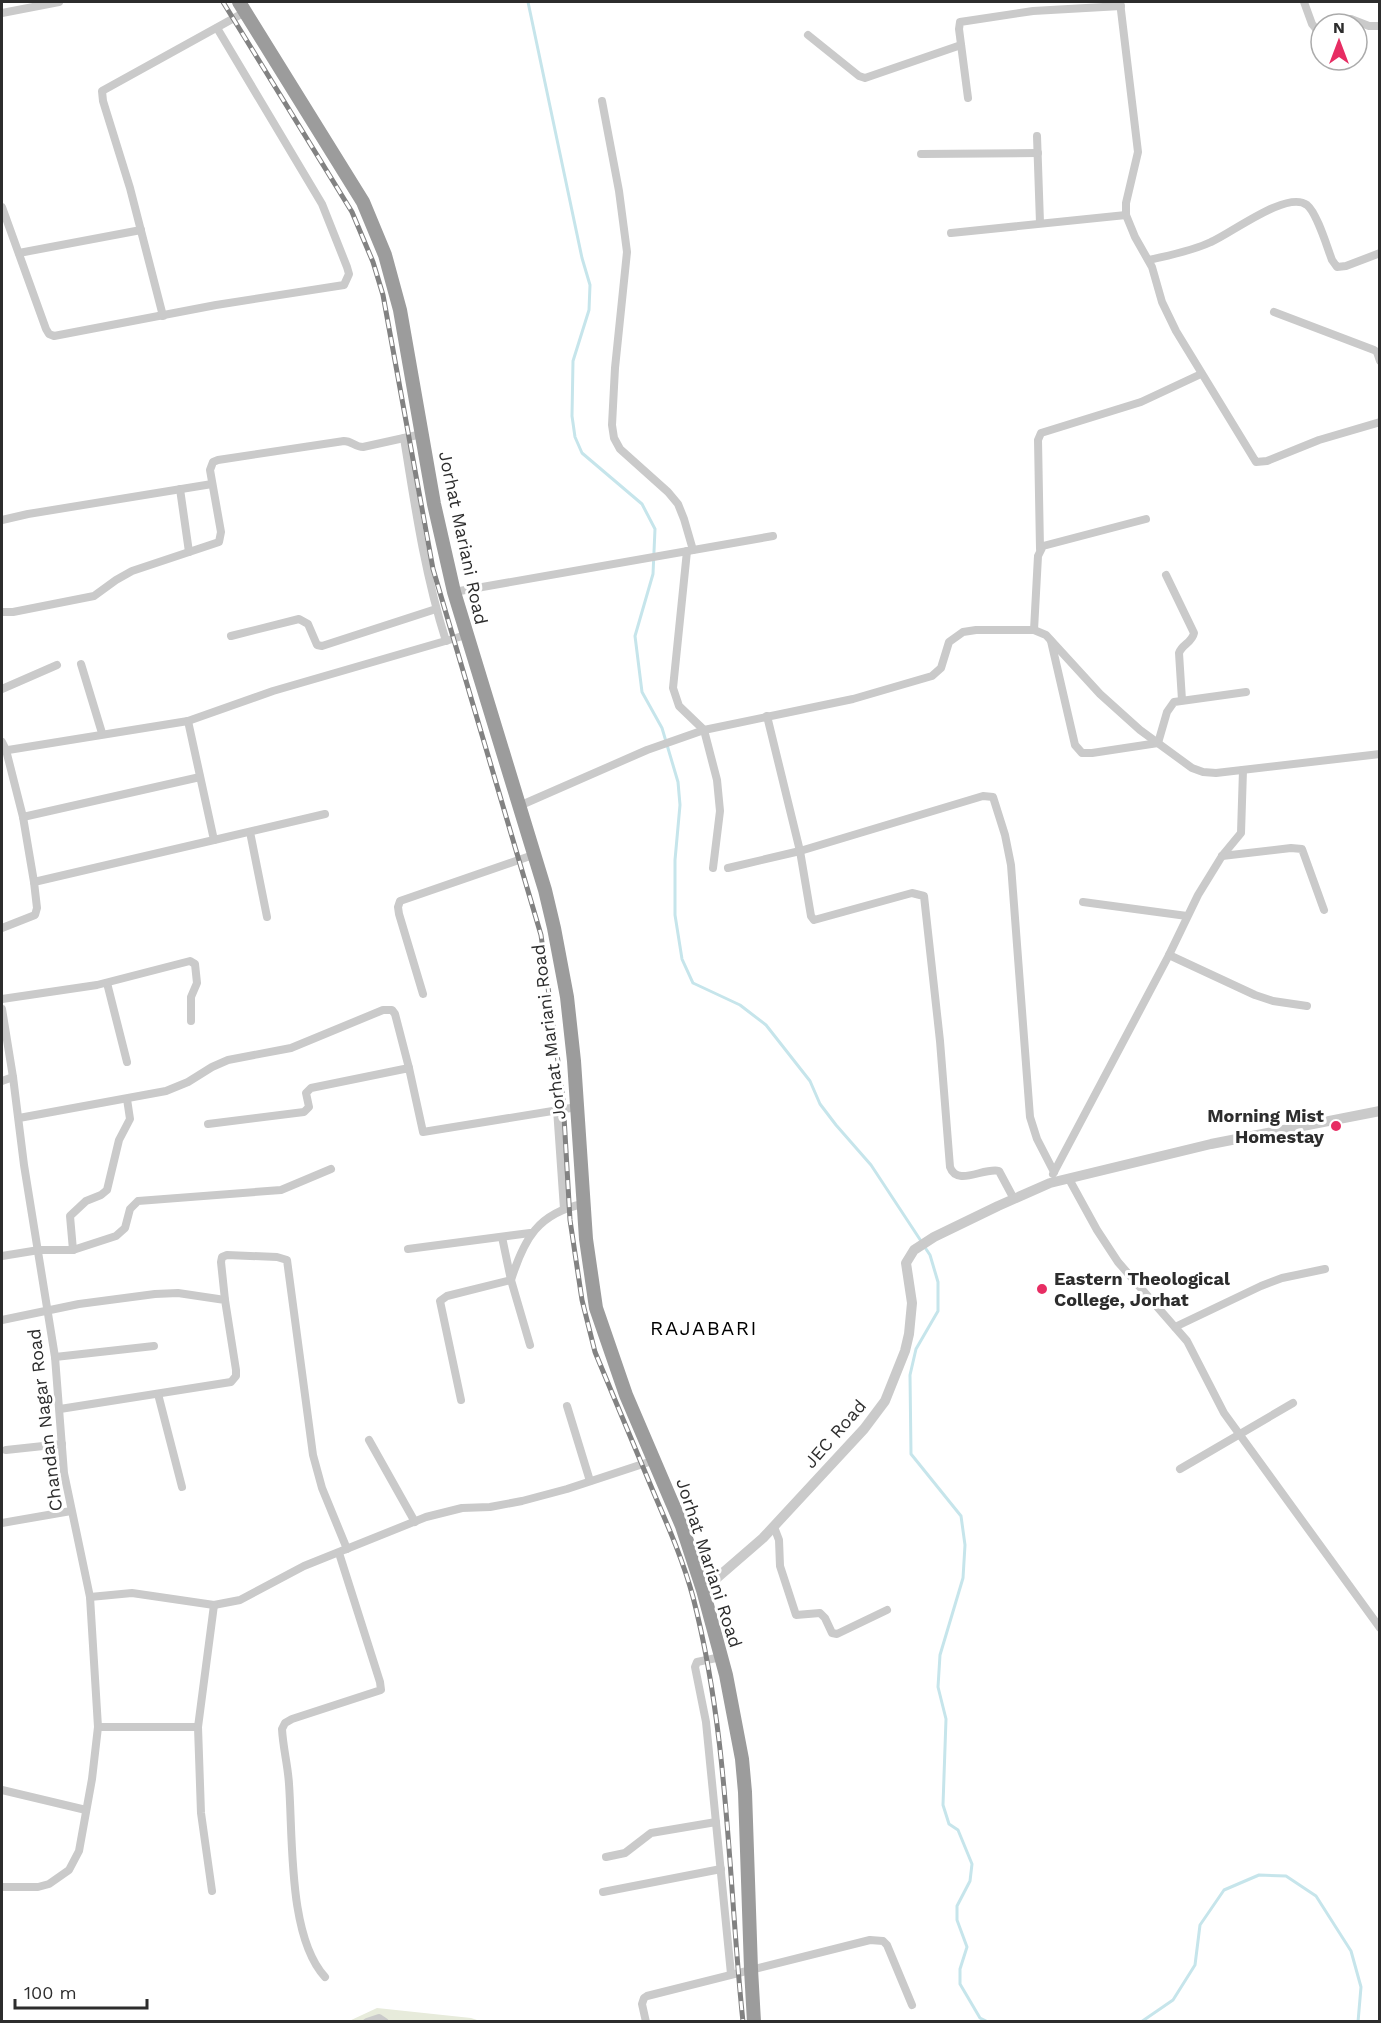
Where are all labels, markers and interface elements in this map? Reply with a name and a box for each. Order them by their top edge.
north arrow [1309,12,1369,72]
text: N [1333,18,1345,37]
street label: Jorhat Mariani Road [435,449,492,626]
street label: Jorhat Mariani Road [527,943,570,1121]
place label: Morning Mist Homestay [1207,1105,1325,1147]
marker: Morning Mist Homestay [1329,1119,1343,1133]
place label: Eastern Theological College, Jorhat [1054,1268,1230,1310]
marker: Eastern Theological College, Jorhat [1035,1282,1049,1296]
district label: RAJABARI [650,1316,758,1340]
street label: Chandan Nagar Road [23,1328,66,1512]
street label: JEC Road [799,1395,870,1472]
street label: Jorhat Mariani Road [672,1476,747,1650]
scale bar [15,1972,147,2010]
text: 100 m [24,1982,77,2003]

